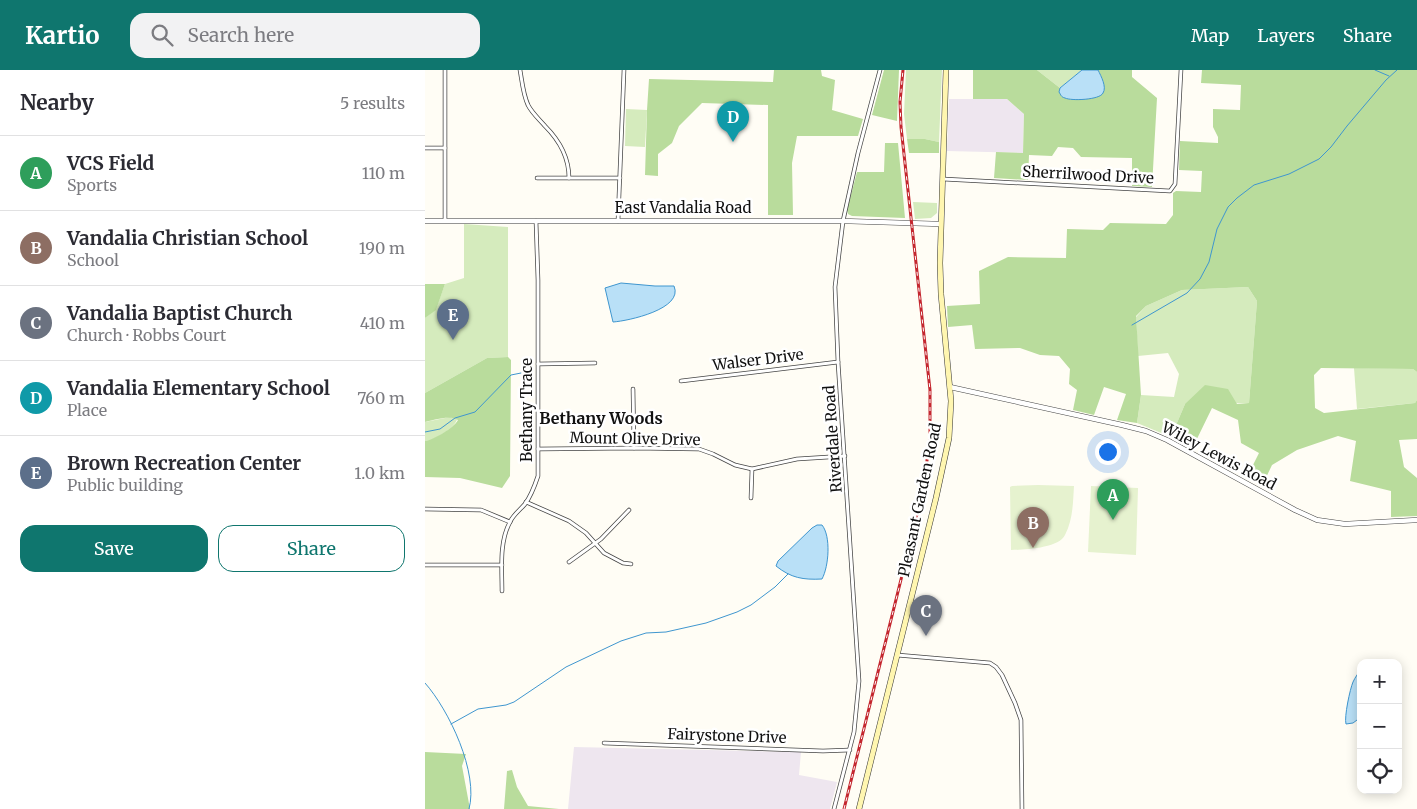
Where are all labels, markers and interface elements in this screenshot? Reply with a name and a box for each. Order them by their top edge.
search box [130,13,480,58]
text: Kartio [25,20,100,51]
icon: search [148,21,176,49]
text: Search here [188,23,294,47]
text: Map [1191,24,1229,47]
text: Layers [1257,24,1315,47]
text: Share [1343,24,1392,47]
text: Nearby [20,89,94,116]
text: 5 results [340,93,405,113]
pin: D [717,101,749,142]
text: VCS Field [67,151,154,175]
street label: Sherrilwood Drive [1022,162,1155,187]
text: A [30,163,42,183]
text: 110 m [362,163,405,183]
text: Sports [67,175,117,195]
street label: East Vandalia Road [615,198,751,217]
text: Vandalia Christian School [67,226,308,250]
text: B [30,238,42,258]
text: 190 m [359,238,405,258]
text: School [67,250,119,270]
pin: E [437,299,469,340]
text: Vandalia Baptist Church [67,301,292,325]
text: C [31,313,41,333]
text: 410 m [360,313,405,333]
text: Church · Robbs Court [67,325,226,345]
street label: Walser Drive [710,344,805,375]
street label: Bethany Trace [517,358,536,462]
text: Vandalia Elementary School [67,376,330,400]
street label: Riverdale Road [819,385,846,493]
text: D [30,388,42,408]
text: 760 m [357,388,405,408]
text: Place [67,400,107,420]
district label: Bethany Woods [539,408,663,428]
street label: Wiley Lewis Road [1158,417,1280,494]
street label: Pleasant Garden Road [894,421,945,579]
street label: Mount Olive Drive [570,428,701,449]
your location [1095,439,1121,465]
text: Brown Recreation Center [67,451,301,475]
text: E [31,463,41,483]
text: 1.0 km [354,463,405,483]
text: Public building [67,475,183,495]
pin: A [1097,479,1129,520]
pin: B [1017,507,1049,548]
button: Save [20,525,208,572]
button: Share [218,525,405,572]
pin: C [910,595,942,636]
map controls [1357,659,1402,794]
button: + [1357,659,1402,704]
button: − [1357,704,1402,749]
street label: Fairystone Drive [667,724,787,747]
button: locate [1357,749,1402,794]

